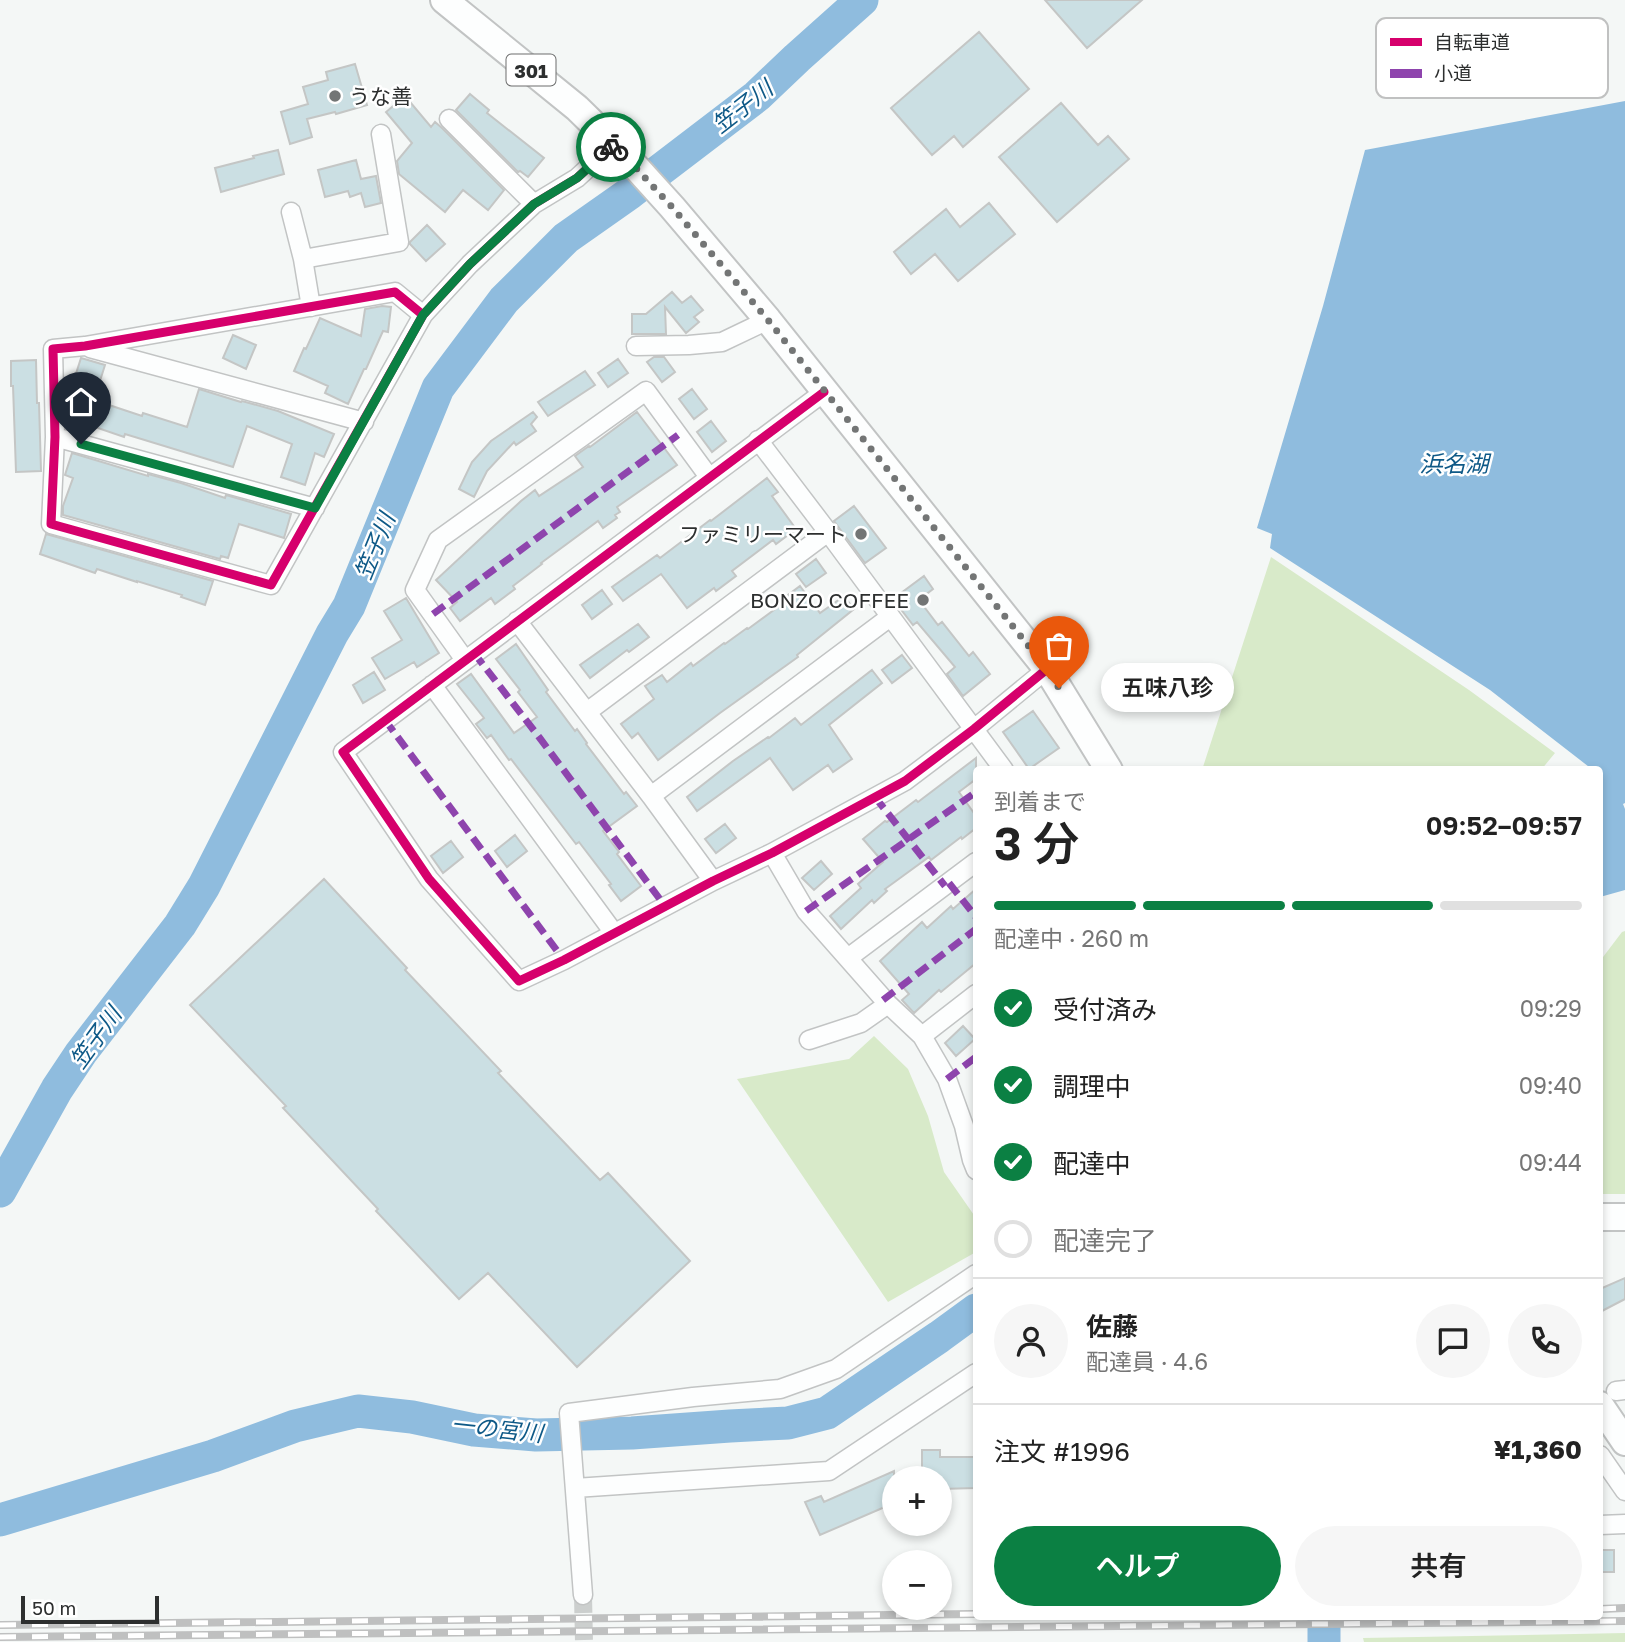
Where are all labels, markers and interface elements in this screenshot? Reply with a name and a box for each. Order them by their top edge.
legend [1376,18,1608,98]
text: 自転車道 [1434,30,1510,53]
road number: 301 [506,54,556,86]
text: 小道 [1434,61,1472,84]
water label: 笠子川 [706,72,780,138]
place label: うな善 [349,83,412,109]
marker: うな善 [327,88,343,104]
courier [576,112,646,182]
icon: bike [592,128,630,166]
pin [51,372,111,444]
icon: home [62,383,100,421]
water label: 浜名湖 [1420,449,1492,477]
water label: 笠子川 [348,506,401,583]
place label: ファミリーマート [679,521,847,547]
marker: ファミリーマート [853,526,869,542]
place label: BONZO COFFEE [750,587,909,613]
marker: BONZO COFFEE [915,592,931,608]
pin [1029,616,1089,688]
icon: bag [1040,627,1078,665]
callout: 五味八珍 [1101,664,1234,712]
text: 五味八珍 [1122,673,1214,701]
text: 到着まで [994,787,1086,815]
text: 09:52–09:57 [1426,810,1582,841]
text: 3 分 [994,815,1079,870]
text: 配達中 · 260 m [994,924,1149,952]
icon: check [994,989,1032,1027]
text: 受付済み [1053,994,1157,1025]
text: 09:29 [1520,994,1582,1022]
water label: 笠子川 [63,998,128,1073]
icon: check [994,1066,1032,1104]
text: 調理中 [1053,1071,1131,1102]
text: 09:40 [1519,1071,1582,1099]
icon: check [994,1143,1032,1181]
text: 配達中 [1053,1148,1131,1179]
text: 09:44 [1519,1148,1582,1176]
text: 配達完了 [1053,1225,1157,1256]
button: person [994,1304,1068,1378]
button: chat [1416,1304,1490,1378]
button: phone [1508,1304,1582,1378]
text: 佐藤 [1086,1311,1138,1342]
text: 配達員 · 4.6 [1086,1347,1208,1375]
water label: 一の宮川 [450,1409,547,1447]
text: ¥1,360 [1494,1434,1582,1465]
text: 注文 #1996 [994,1436,1130,1467]
map controls [882,1466,952,1620]
button: + [882,1466,952,1536]
button: ヘルプ [994,1526,1281,1606]
button: 共有 [1295,1526,1582,1606]
button: − [882,1550,952,1620]
scale bar [21,1593,159,1625]
text: 50 m [32,1596,76,1619]

